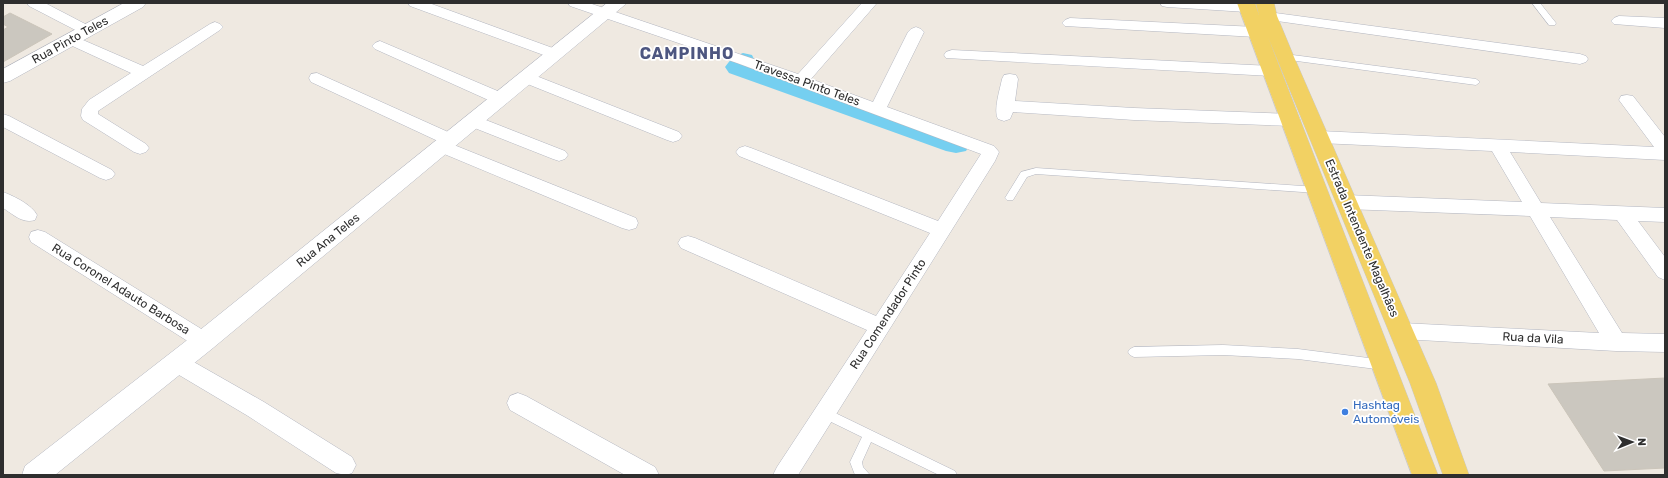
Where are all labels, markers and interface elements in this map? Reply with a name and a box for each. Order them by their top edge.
street label: Rua Pinto Teles [29,13,111,67]
district label: CAMPINHO [640,44,734,63]
street label: Travessa Pinto Teles [752,57,862,109]
street label: Estrada Intendente Magalhães [1322,157,1402,319]
street label: Rua Ana Teles [294,210,362,270]
street label: Rua Coronel Adauto Barbosa [50,241,192,337]
street label: Rua Comendador Pinto [847,256,929,372]
street label: Rua da Vila [1502,329,1564,347]
place label: Hashtag Automóveis [1353,398,1419,426]
marker: Hashtag Automóveis [1340,407,1350,417]
north arrow [1612,422,1652,462]
text: N [1635,438,1648,446]

